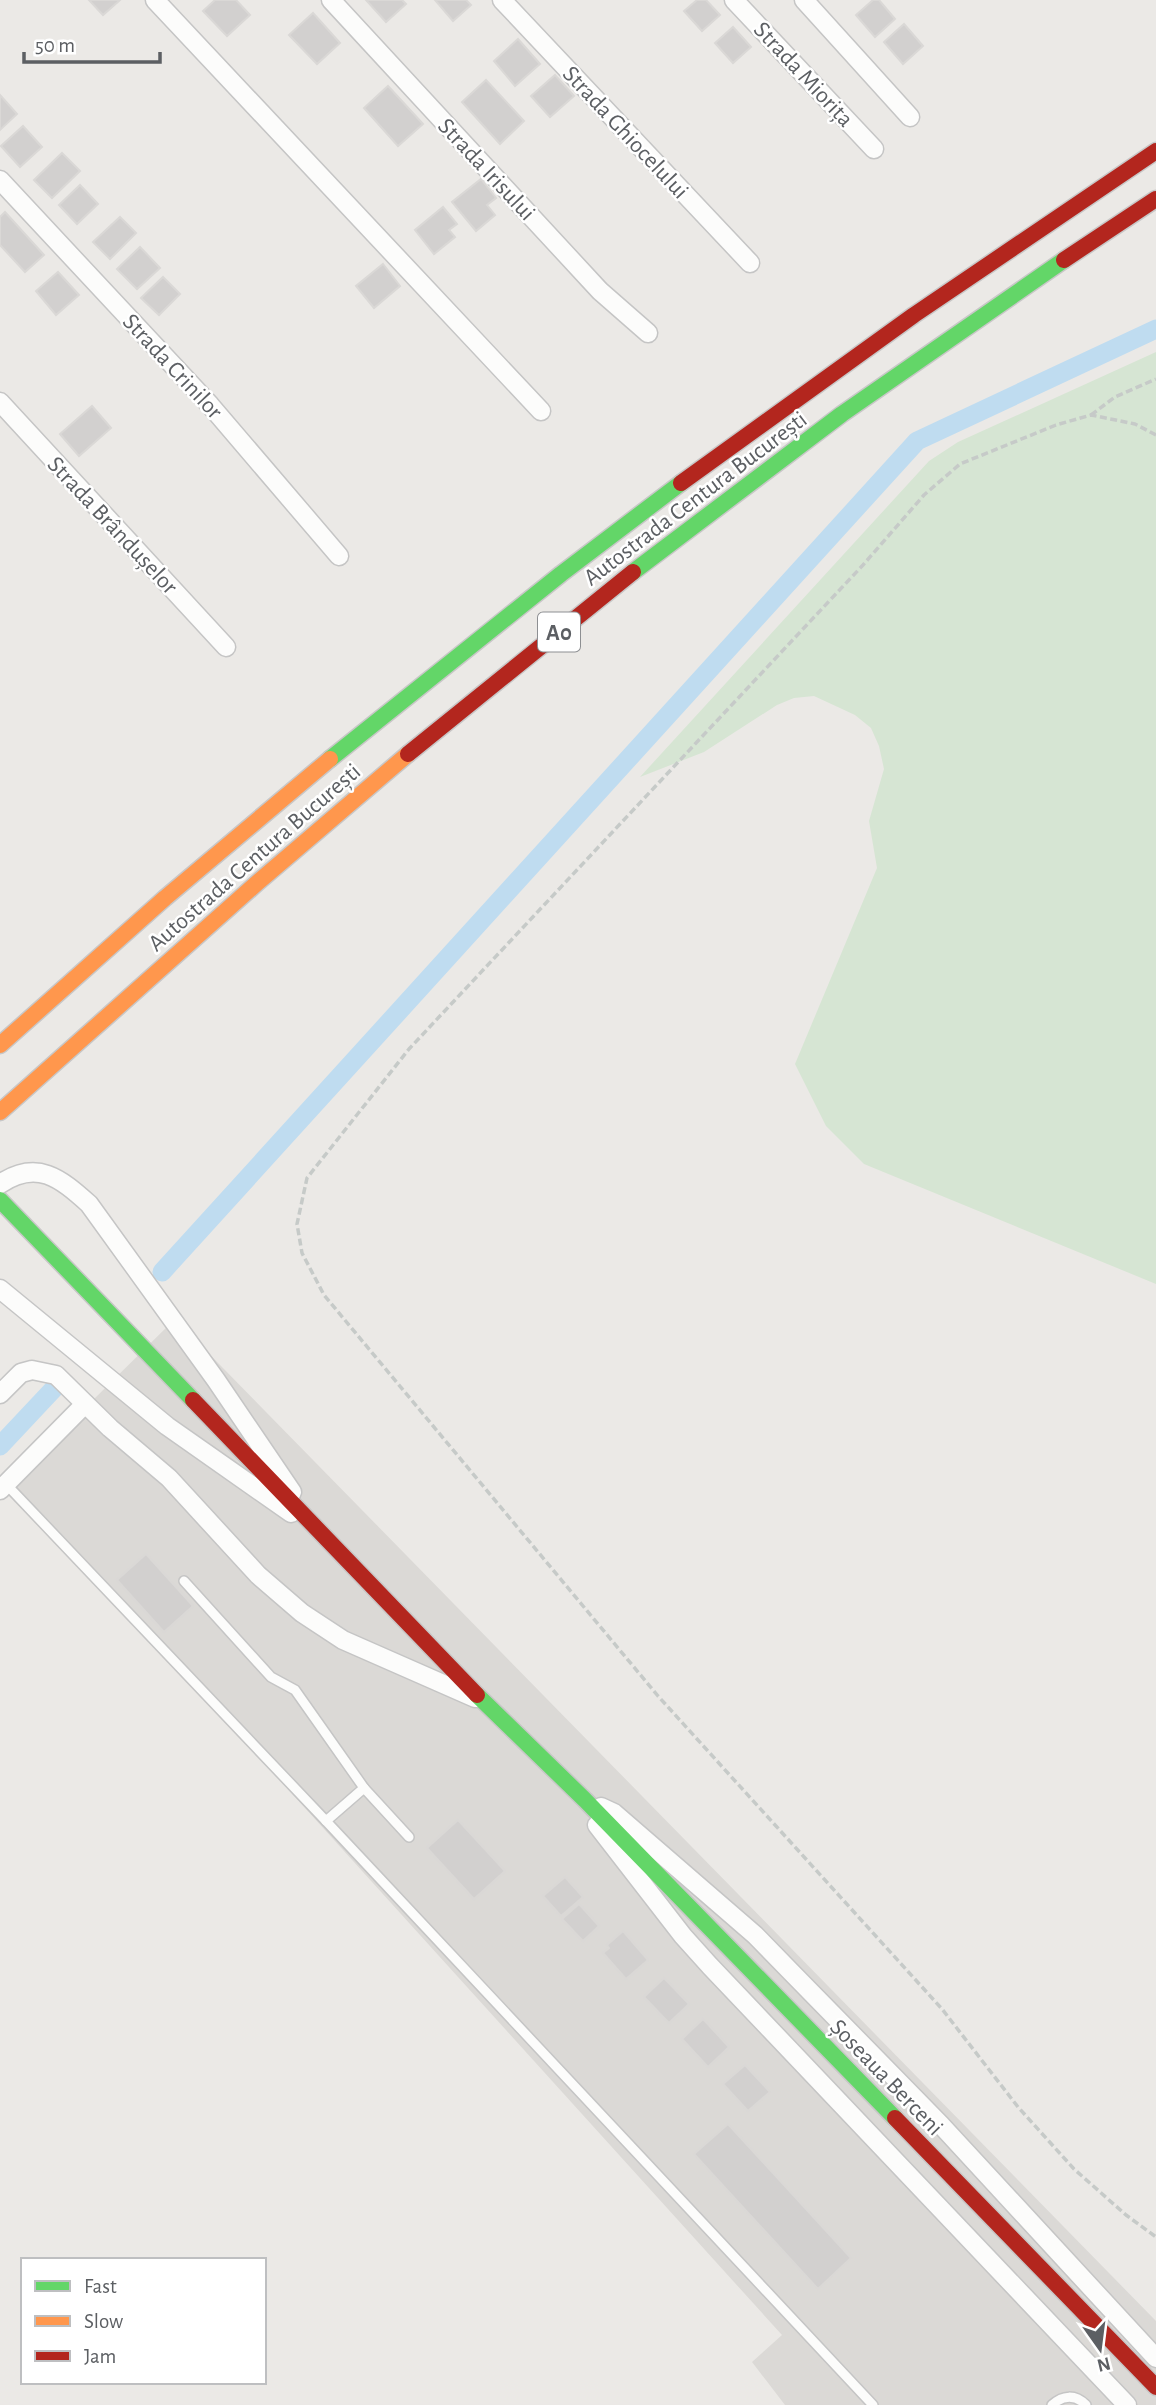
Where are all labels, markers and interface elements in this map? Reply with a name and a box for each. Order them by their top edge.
street label: Strada Miorița [748,18,858,132]
scale bar [24,21,161,65]
text: 50 m [35,35,75,56]
street label: Strada Ghiocelului [558,62,693,204]
street label: Strada Irisului [433,114,539,225]
street label: Strada Crinilor [118,309,227,424]
street label: Autostrada Centura București [580,407,812,591]
street label: Strada Brândușelor [42,452,182,600]
road number: A0 [538,612,580,652]
street label: Autostrada Centura București [144,759,366,957]
street label: Șoseaua Berceni [825,2015,947,2141]
legend [21,2258,266,2384]
text: Fast [84,2276,117,2297]
text: Slow [84,2311,123,2332]
north arrow [1065,2314,1135,2384]
text: Jam [84,2346,116,2367]
text: N [1095,2353,1112,2375]

